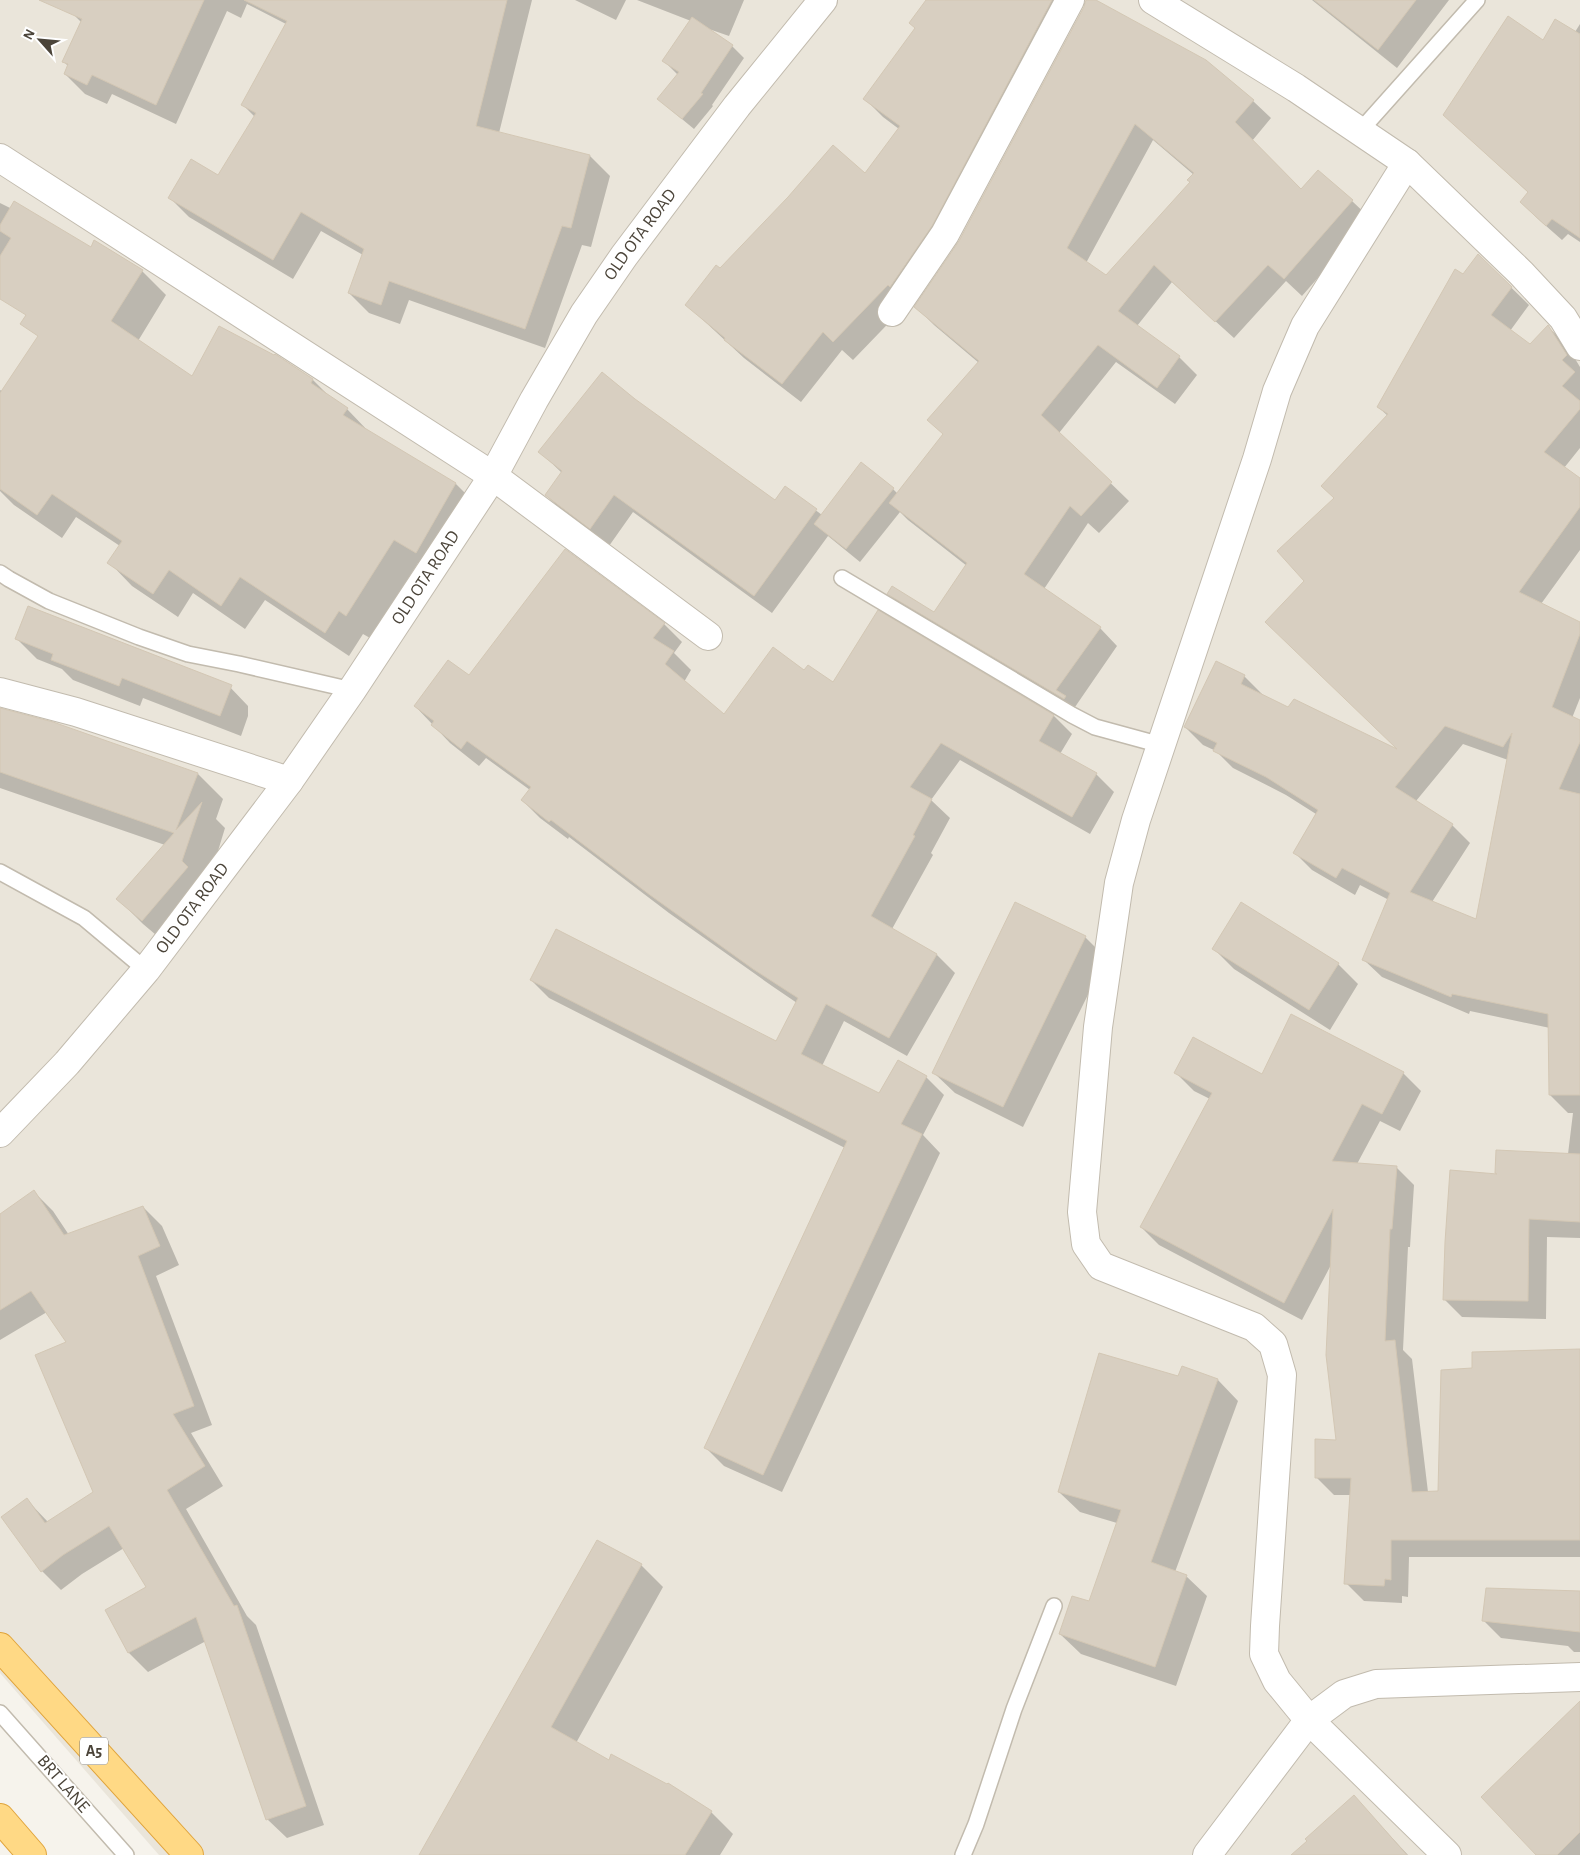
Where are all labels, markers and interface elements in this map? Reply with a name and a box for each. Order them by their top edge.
north arrow [15,15,65,65]
text: N [21,27,38,42]
street label: OLD OTA ROAD [601,186,680,284]
street label: OLD OTA ROAD [389,527,463,628]
street label: OLD OTA ROAD [153,860,232,957]
road number: A5 [80,1738,108,1764]
street label: BRT LANE [33,1752,93,1816]

